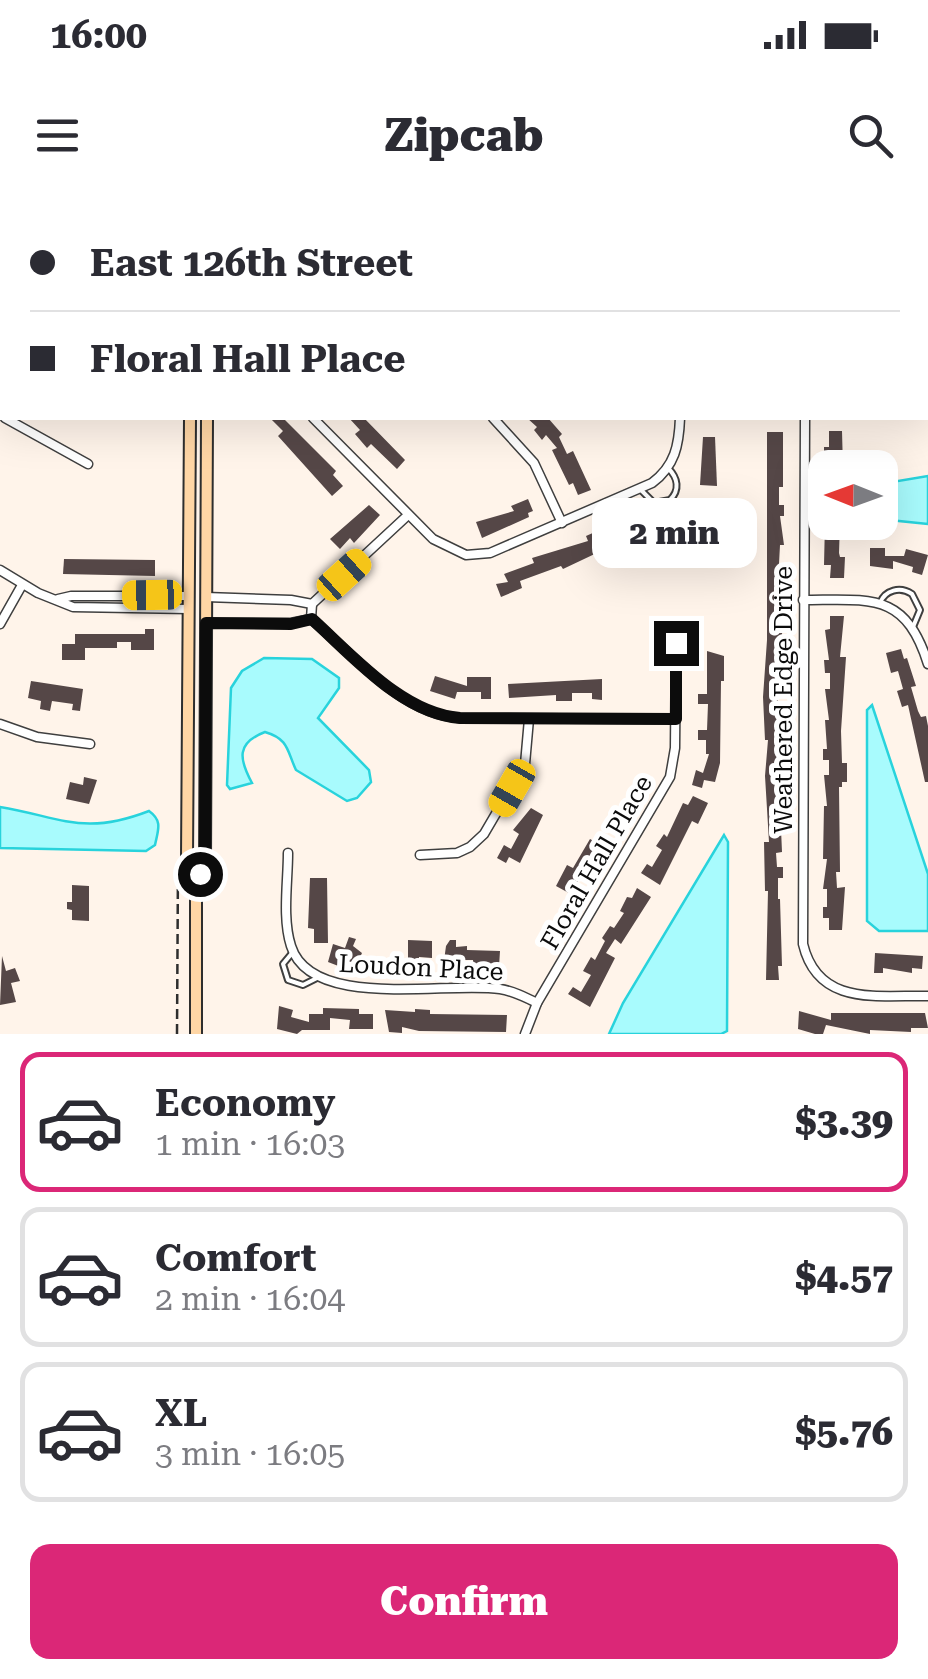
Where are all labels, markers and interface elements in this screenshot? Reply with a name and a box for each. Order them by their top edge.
text: 16:00 [50,13,147,57]
icon: menu [30,108,85,163]
icon: search [843,108,898,163]
text: Zipcab [385,109,543,162]
text: East 126th Street [90,241,413,285]
text: Floral Hall Place [90,337,405,381]
north arrow [808,450,898,540]
map controls [808,450,898,540]
callout: 2 min [594,498,758,568]
text: 2 min [630,514,719,552]
car [312,544,376,606]
street label: Weathered Edge Drive [769,566,798,834]
car [122,579,182,611]
route end [654,621,699,666]
car [484,755,540,821]
street label: Floral Hall Place [535,770,658,954]
route start [178,852,223,897]
street label: Loudon Place [338,949,504,986]
icon: car [35,1077,125,1167]
text: Economy [155,1081,335,1125]
text: $3.39 [795,1100,893,1144]
text: 1 min · 16:03 [155,1125,345,1163]
icon: car [35,1232,125,1322]
text: Comfort [155,1236,316,1280]
text: $4.57 [795,1255,893,1299]
text: 2 min · 16:04 [155,1280,345,1318]
icon: car [35,1387,125,1477]
text: XL [155,1391,207,1435]
text: $5.76 [795,1410,893,1454]
text: 3 min · 16:05 [155,1435,345,1473]
button: Confirm [30,1544,898,1659]

